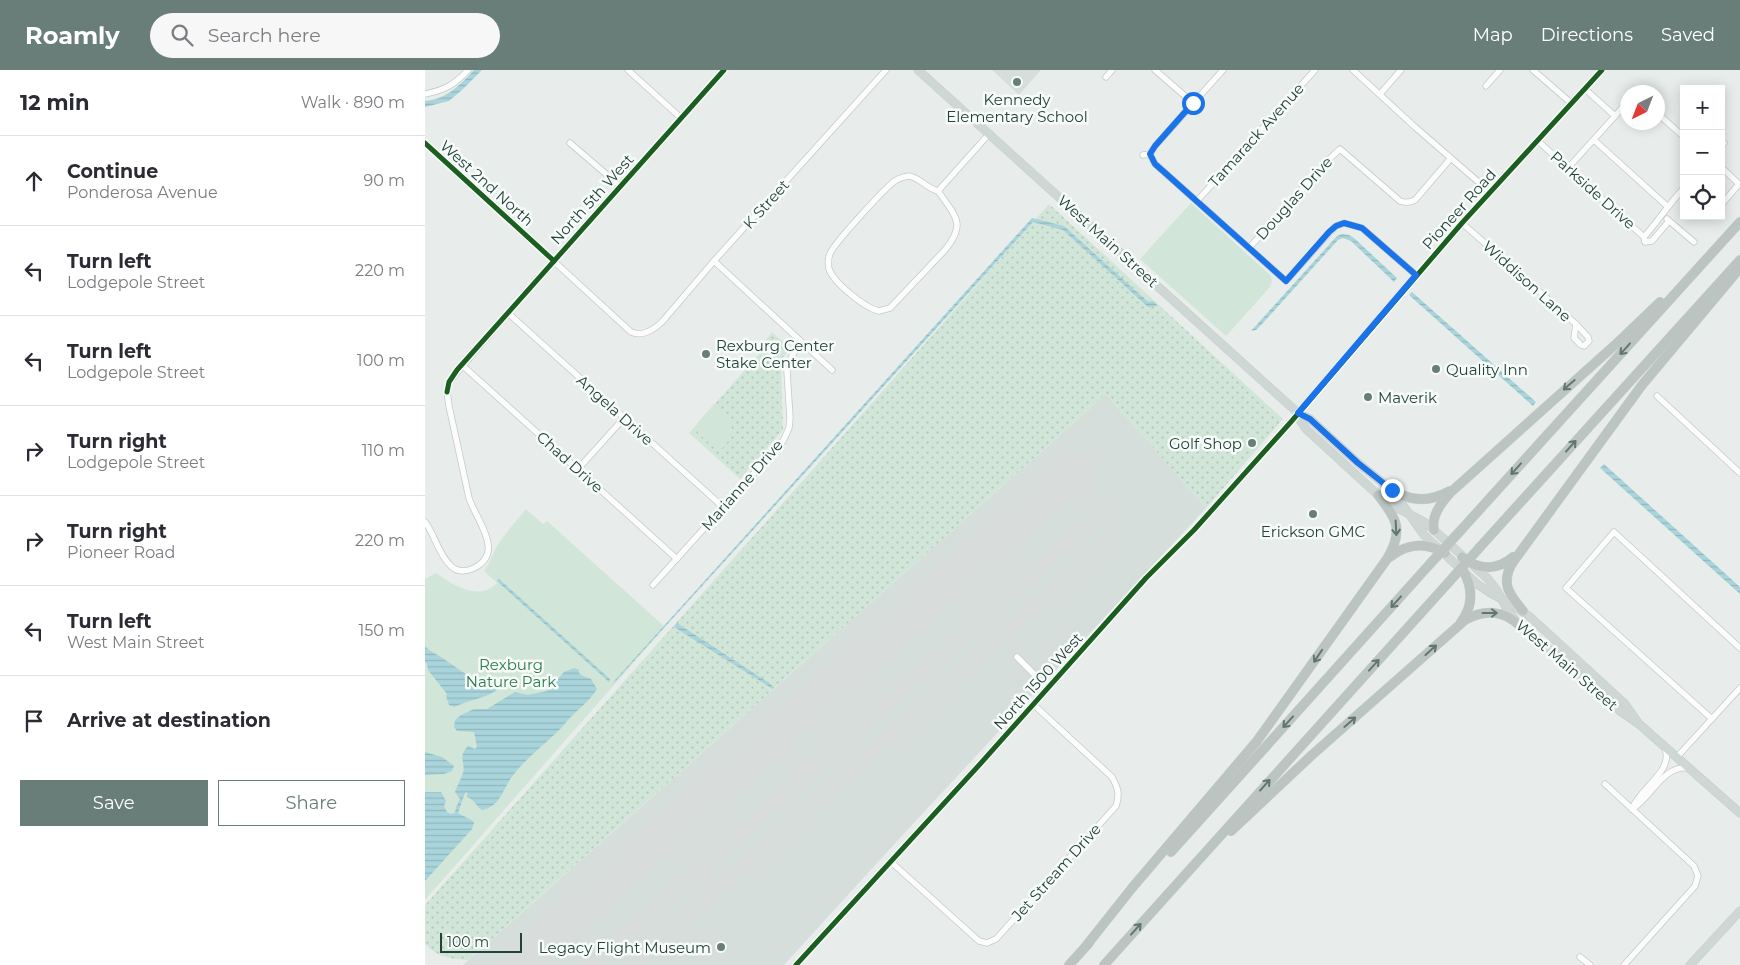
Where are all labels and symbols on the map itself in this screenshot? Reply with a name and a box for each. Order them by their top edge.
marker: Kennedy Elementary School [1011,76,1023,88]
street label: Tamarack Avenue [1204,79,1308,191]
north arrow [1620,85,1665,130]
place label: Kennedy Elementary School [946,90,1088,126]
route start [1182,92,1205,115]
street label: West 2nd North [436,136,538,230]
street label: Parkside Drive [1547,147,1639,233]
street label: North 5th West [546,150,638,248]
street label: Douglas Drive [1252,152,1336,244]
street label: Pioneer Road [1418,165,1500,253]
street label: K Street [739,175,793,233]
street label: West Main Street [1054,191,1162,291]
street label: Widdison Lane [1479,236,1575,326]
place label: Rexburg Center Stake Center [716,336,834,372]
one-way arrow [1619,342,1631,355]
marker: Rexburg Center Stake Center [700,348,712,360]
place label: Quality Inn [1446,360,1528,379]
marker: Quality Inn [1430,363,1442,375]
street label: Angela Drive [573,371,657,449]
one-way arrow [1563,380,1576,391]
place label: Maverik [1378,388,1437,407]
marker: Maverik [1362,391,1374,403]
street label: Chad Drive [533,427,607,497]
place label: Golf Shop [1169,434,1242,453]
street label: Marianne Drive [697,436,787,534]
marker: Golf Shop [1246,437,1258,449]
one-way arrow [1566,439,1577,452]
one-way arrow [1510,463,1522,476]
route end [1381,479,1404,502]
marker: Erickson GMC [1307,508,1319,520]
one-way arrow [1391,520,1400,536]
place label: Erickson GMC [1261,522,1366,541]
one-way arrow [1391,595,1402,608]
one-way arrow [1482,608,1498,618]
street label: West Main Street [1512,616,1622,714]
street label: North 1500 West [989,629,1087,733]
one-way arrow [1424,644,1437,656]
one-way arrow [1313,649,1323,663]
park label: Rexburg Nature Park [466,655,556,691]
one-way arrow [1368,658,1380,671]
one-way arrow [1282,716,1293,729]
one-way arrow [1343,716,1356,727]
one-way arrow [1259,779,1271,792]
street label: Jet Stream Drive [1007,819,1105,925]
one-way arrow [1130,922,1142,935]
scale bar [440,930,523,953]
place label: Legacy Flight Museum [539,938,711,957]
marker: Legacy Flight Museum [715,941,727,953]

